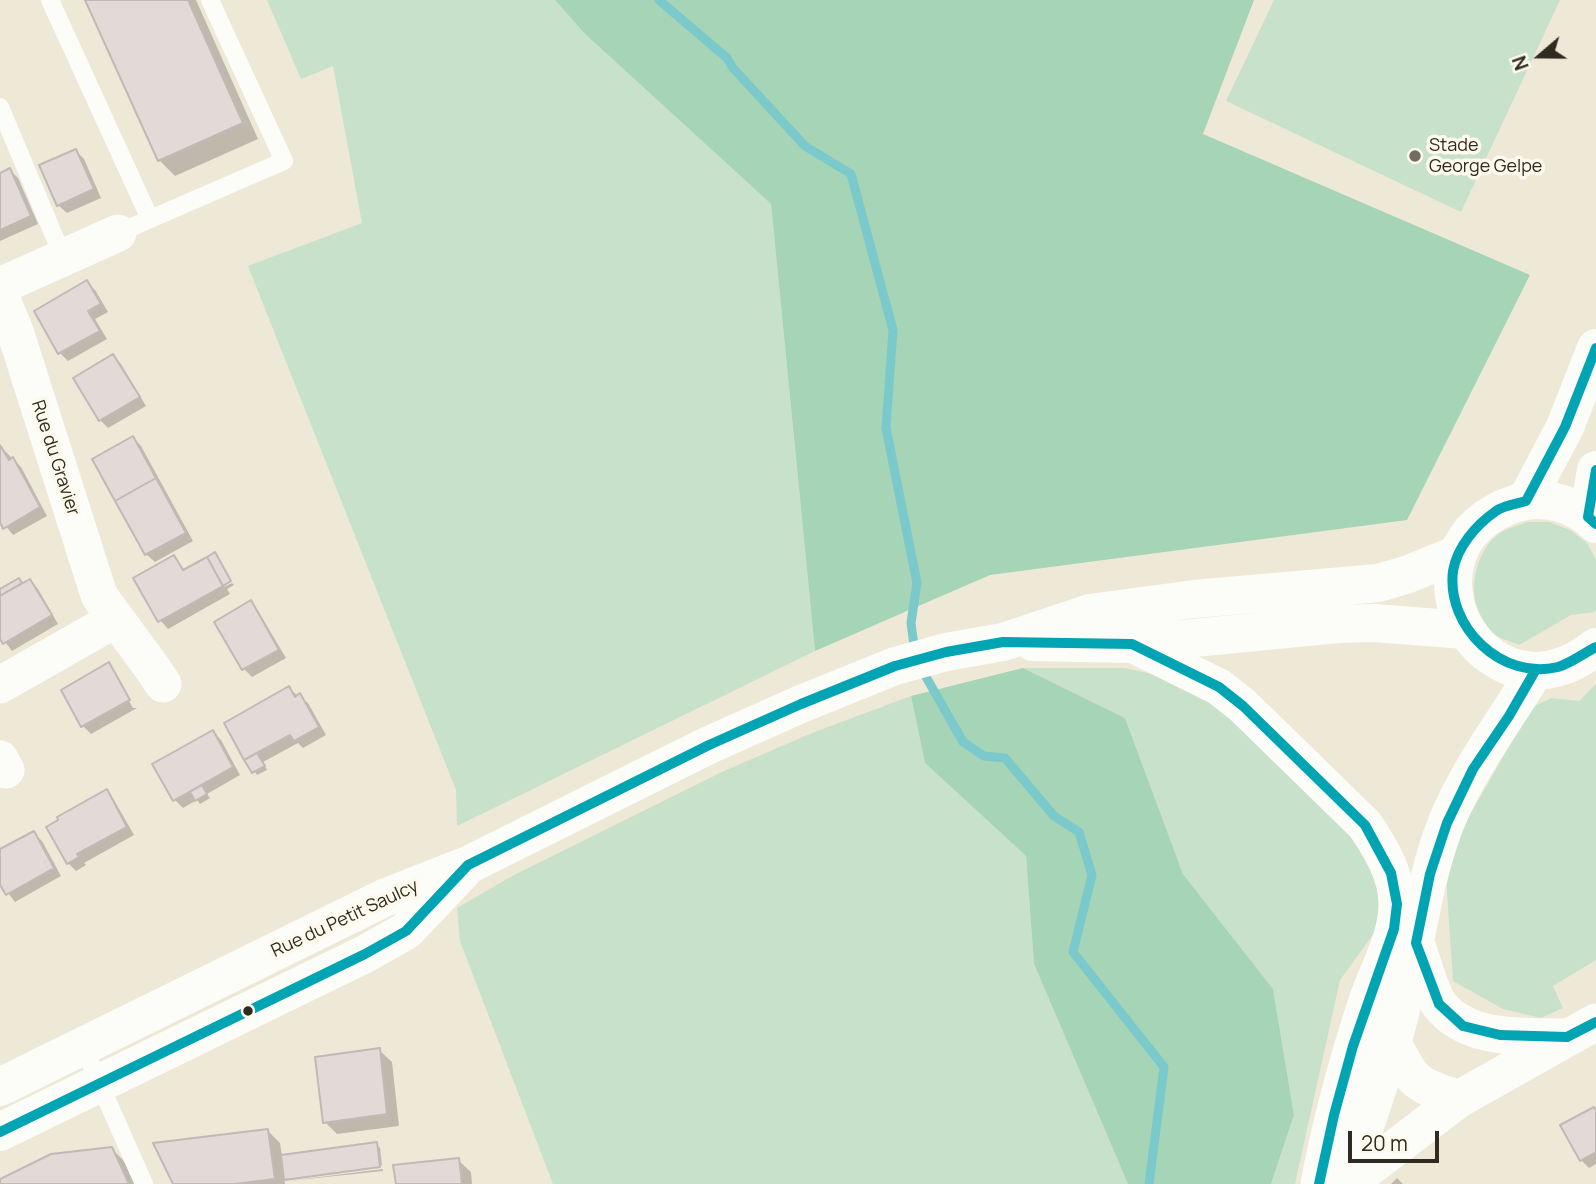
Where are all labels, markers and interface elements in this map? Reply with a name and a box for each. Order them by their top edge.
north arrow [1505,21,1575,91]
text: N [1506,52,1535,74]
place label: Stade George Gelpe [1429,135,1542,178]
marker: Stade George Gelpe [1407,148,1423,164]
street label: Rue du Gravier [26,398,84,518]
street label: Rue du Petit Saulcy [268,875,422,963]
unlabelled marker [241,1004,255,1018]
scale bar [1351,1118,1442,1162]
text: 20 m [1361,1129,1408,1157]

